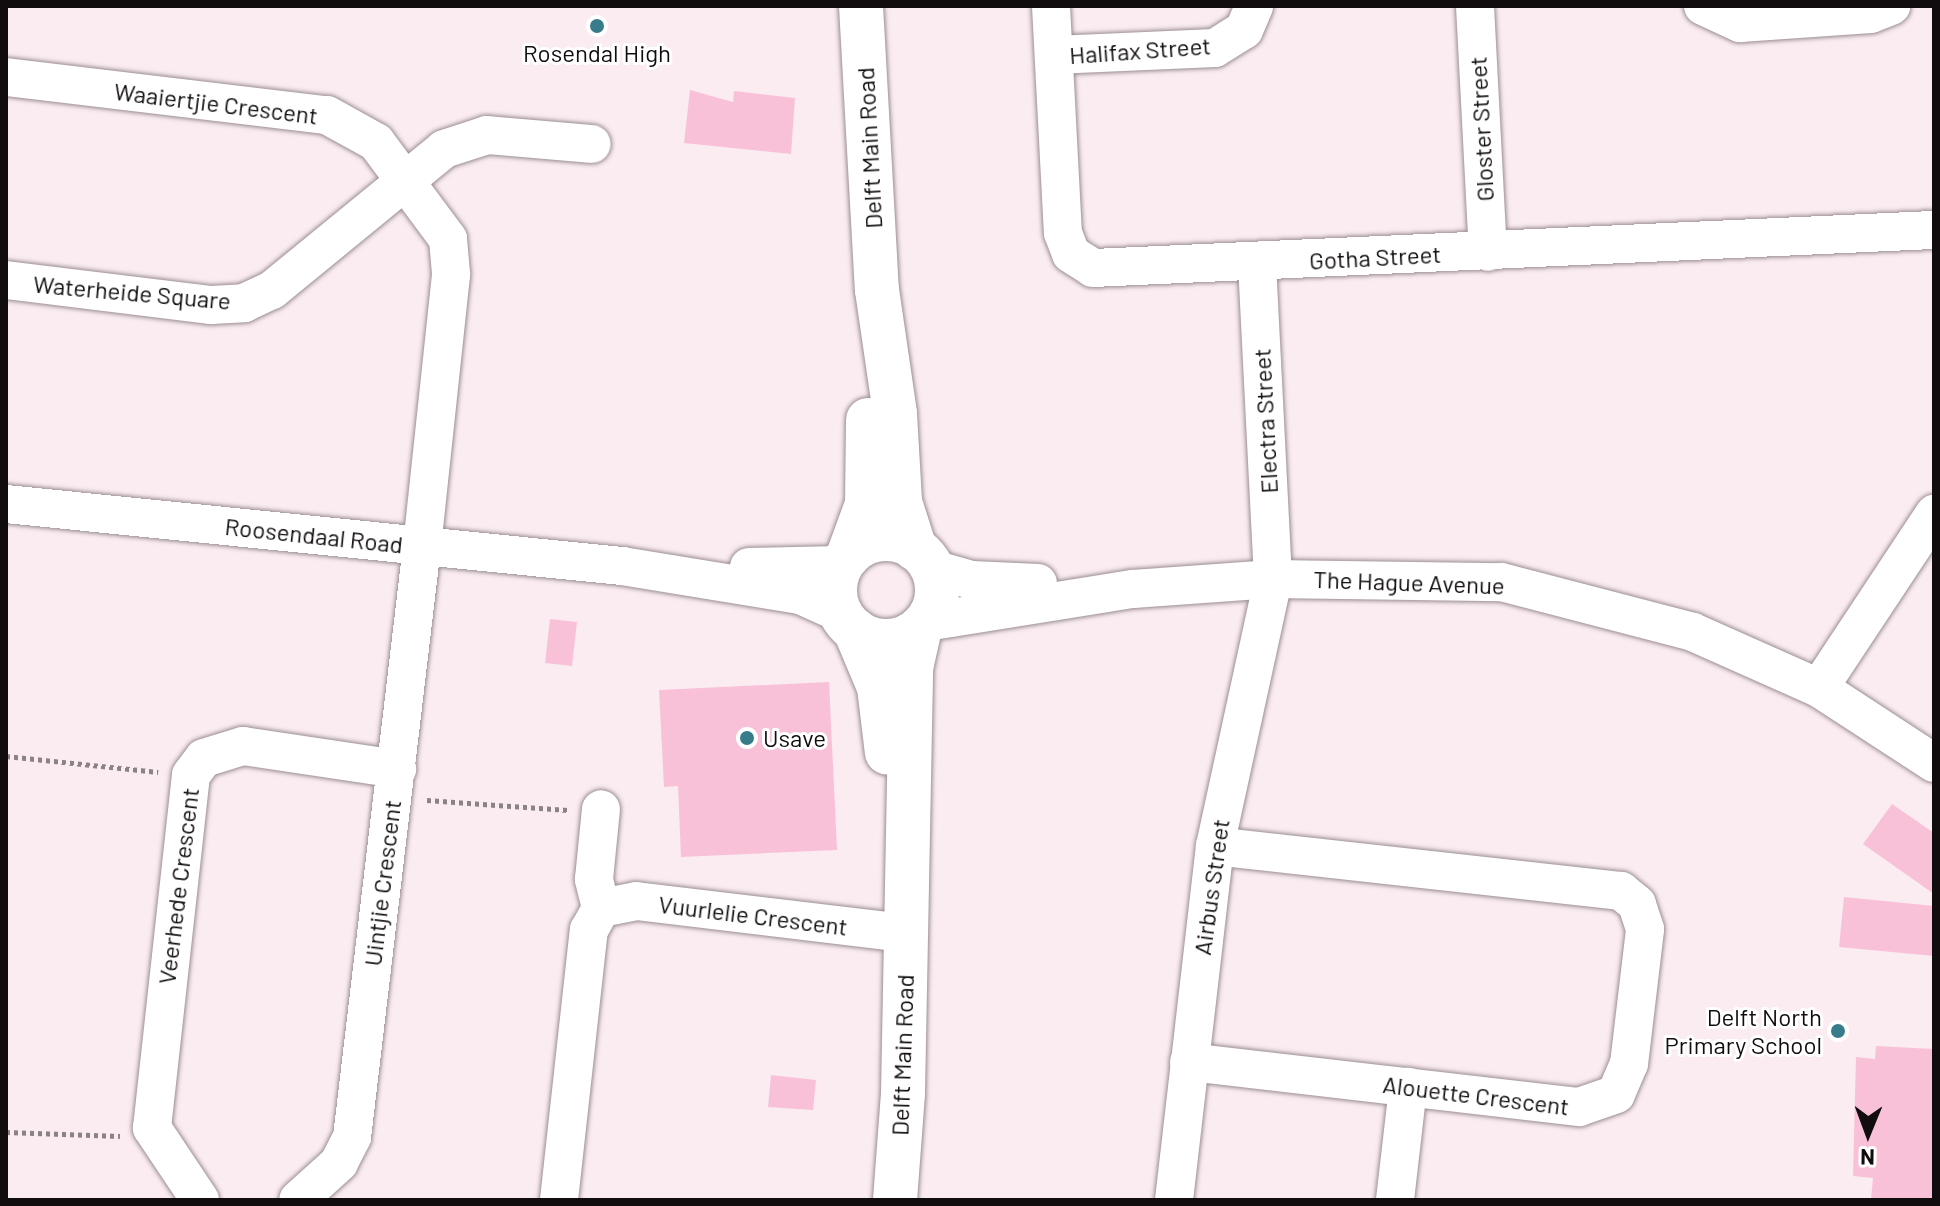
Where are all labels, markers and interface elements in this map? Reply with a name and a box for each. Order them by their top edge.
marker: Rosendal High [588,17,606,35]
street label: Halifax Street [1068,31,1212,69]
place label: Rosendal High [523,39,671,67]
street label: Gloster Street [1463,56,1499,202]
street label: Delft Main Road [850,67,888,229]
street label: Waaiertjie Crescent [113,76,319,130]
street label: Gotha Street [1308,239,1442,275]
street label: Waterheide Square [32,269,232,315]
street label: Electra Street [1247,348,1283,494]
street label: Roosendaal Road [224,511,404,559]
street label: The Hague Avenue [1313,564,1505,600]
place label: Usave [763,724,826,752]
marker: Usave [738,729,756,747]
street label: Veerhede Crescent [152,786,204,986]
street label: Uintjie Crescent [358,798,406,968]
street label: Airbus Street [1187,817,1235,957]
street label: Vuurlelie Crescent [657,889,849,941]
street label: Delft Main Road [885,974,919,1136]
place label: Delft North Primary School [1665,1003,1822,1059]
marker: Delft North Primary School [1829,1022,1847,1040]
street label: Alouette Crescent [1381,1069,1571,1121]
north arrow [1828,1094,1908,1174]
text: N [1860,1145,1875,1171]

